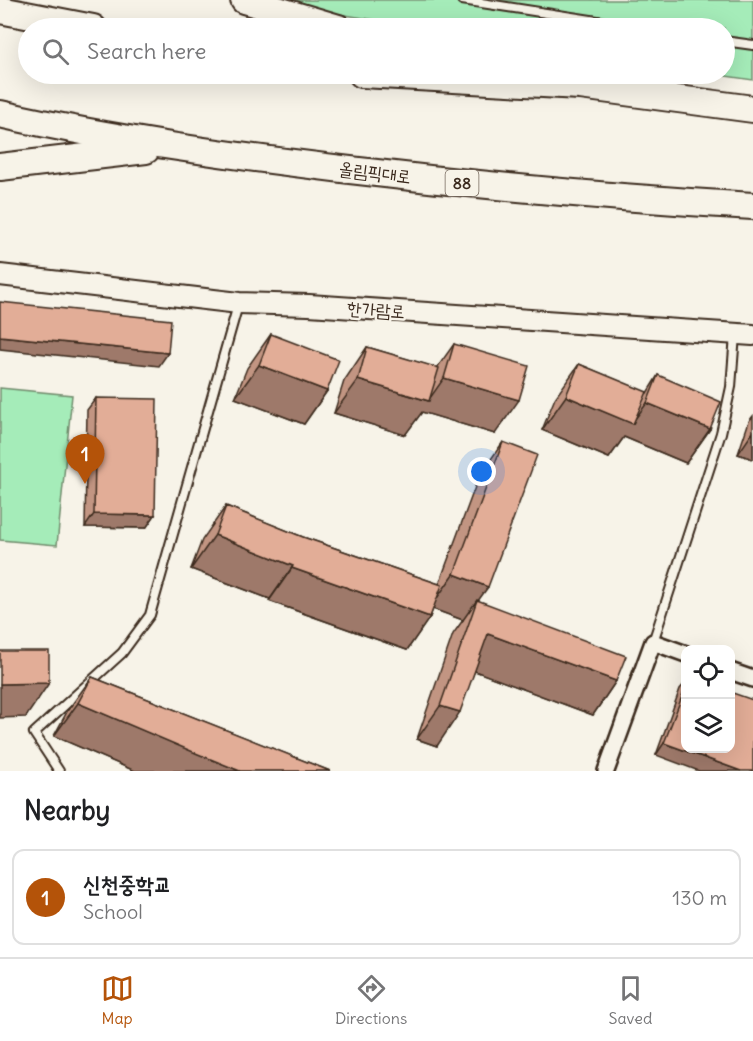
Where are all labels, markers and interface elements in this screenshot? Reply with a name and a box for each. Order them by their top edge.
search box [18,18,735,84]
icon: search [39,35,72,68]
text: Search here [87,37,206,65]
street label: 올림픽대로 [338,157,412,188]
road number: 88 [446,170,478,196]
street label: 한가람로 [346,296,406,323]
pin: 1 [66,434,104,484]
your location [467,457,496,486]
map controls [681,645,735,753]
button: locate [681,645,735,699]
button: layers [681,699,735,753]
text: Nearby [24,794,110,827]
text: 신천중학교 [83,870,172,898]
text: 1 [42,885,49,910]
text: 130 m [672,885,727,910]
text: School [83,899,143,924]
tab: Map [101,972,134,1028]
tab: Directions [335,972,407,1028]
tab: Saved [609,972,652,1028]

